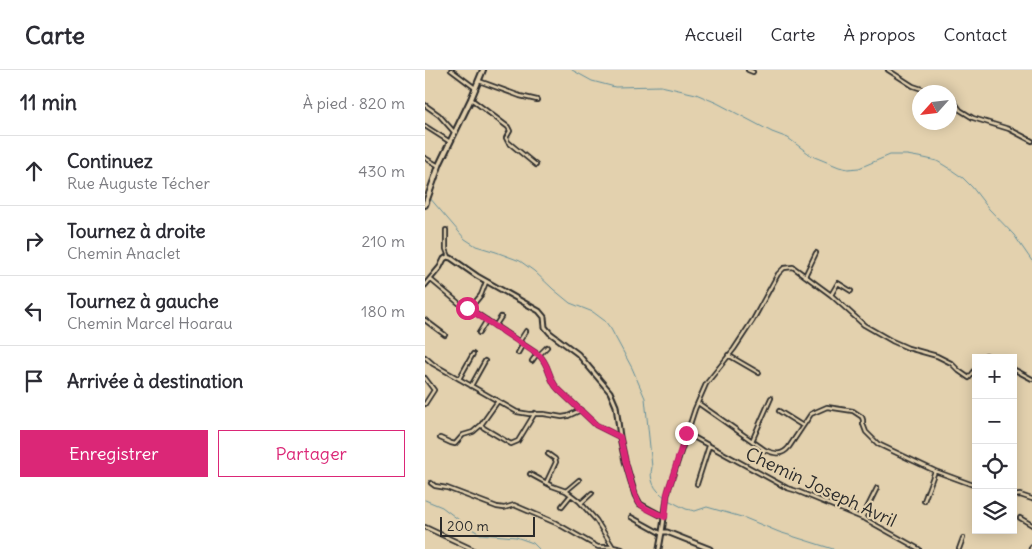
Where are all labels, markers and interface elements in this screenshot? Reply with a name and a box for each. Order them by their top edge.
text: Carte [25,20,85,50]
text: Accueil [685,23,743,46]
text: Carte [771,23,816,46]
text: À propos [844,23,915,46]
text: Contact [943,23,1007,46]
north arrow [912,85,957,130]
text: 11 min [20,89,77,116]
text: À pied · 820 m [303,93,405,113]
text: Continuez [67,149,153,173]
icon: ahead [20,157,48,185]
text: 430 m [358,161,405,181]
text: Rue Auguste Técher [67,173,210,193]
text: Tournez à droite [67,219,206,243]
icon: right [20,227,48,255]
text: 210 m [362,231,405,251]
text: Chemin Anaclet [67,243,180,263]
text: Tournez à gauche [67,289,219,313]
icon: left [20,297,48,325]
route start [456,297,479,320]
text: 180 m [361,301,405,321]
text: Chemin Marcel Hoarau [67,313,233,333]
map controls [972,354,1017,534]
button: + [972,354,1017,399]
icon: arrive [20,367,48,395]
text: Arrivée à destination [67,369,243,393]
button: − [972,399,1017,444]
route end [675,422,698,445]
button: Enregistrer [20,430,208,477]
button: Partager [218,430,405,477]
street label: Chemin Joseph Avril [742,442,900,532]
button: locate [972,444,1017,489]
button: layers [972,489,1017,534]
scale bar [440,514,535,537]
text: 200 m [447,517,489,535]

